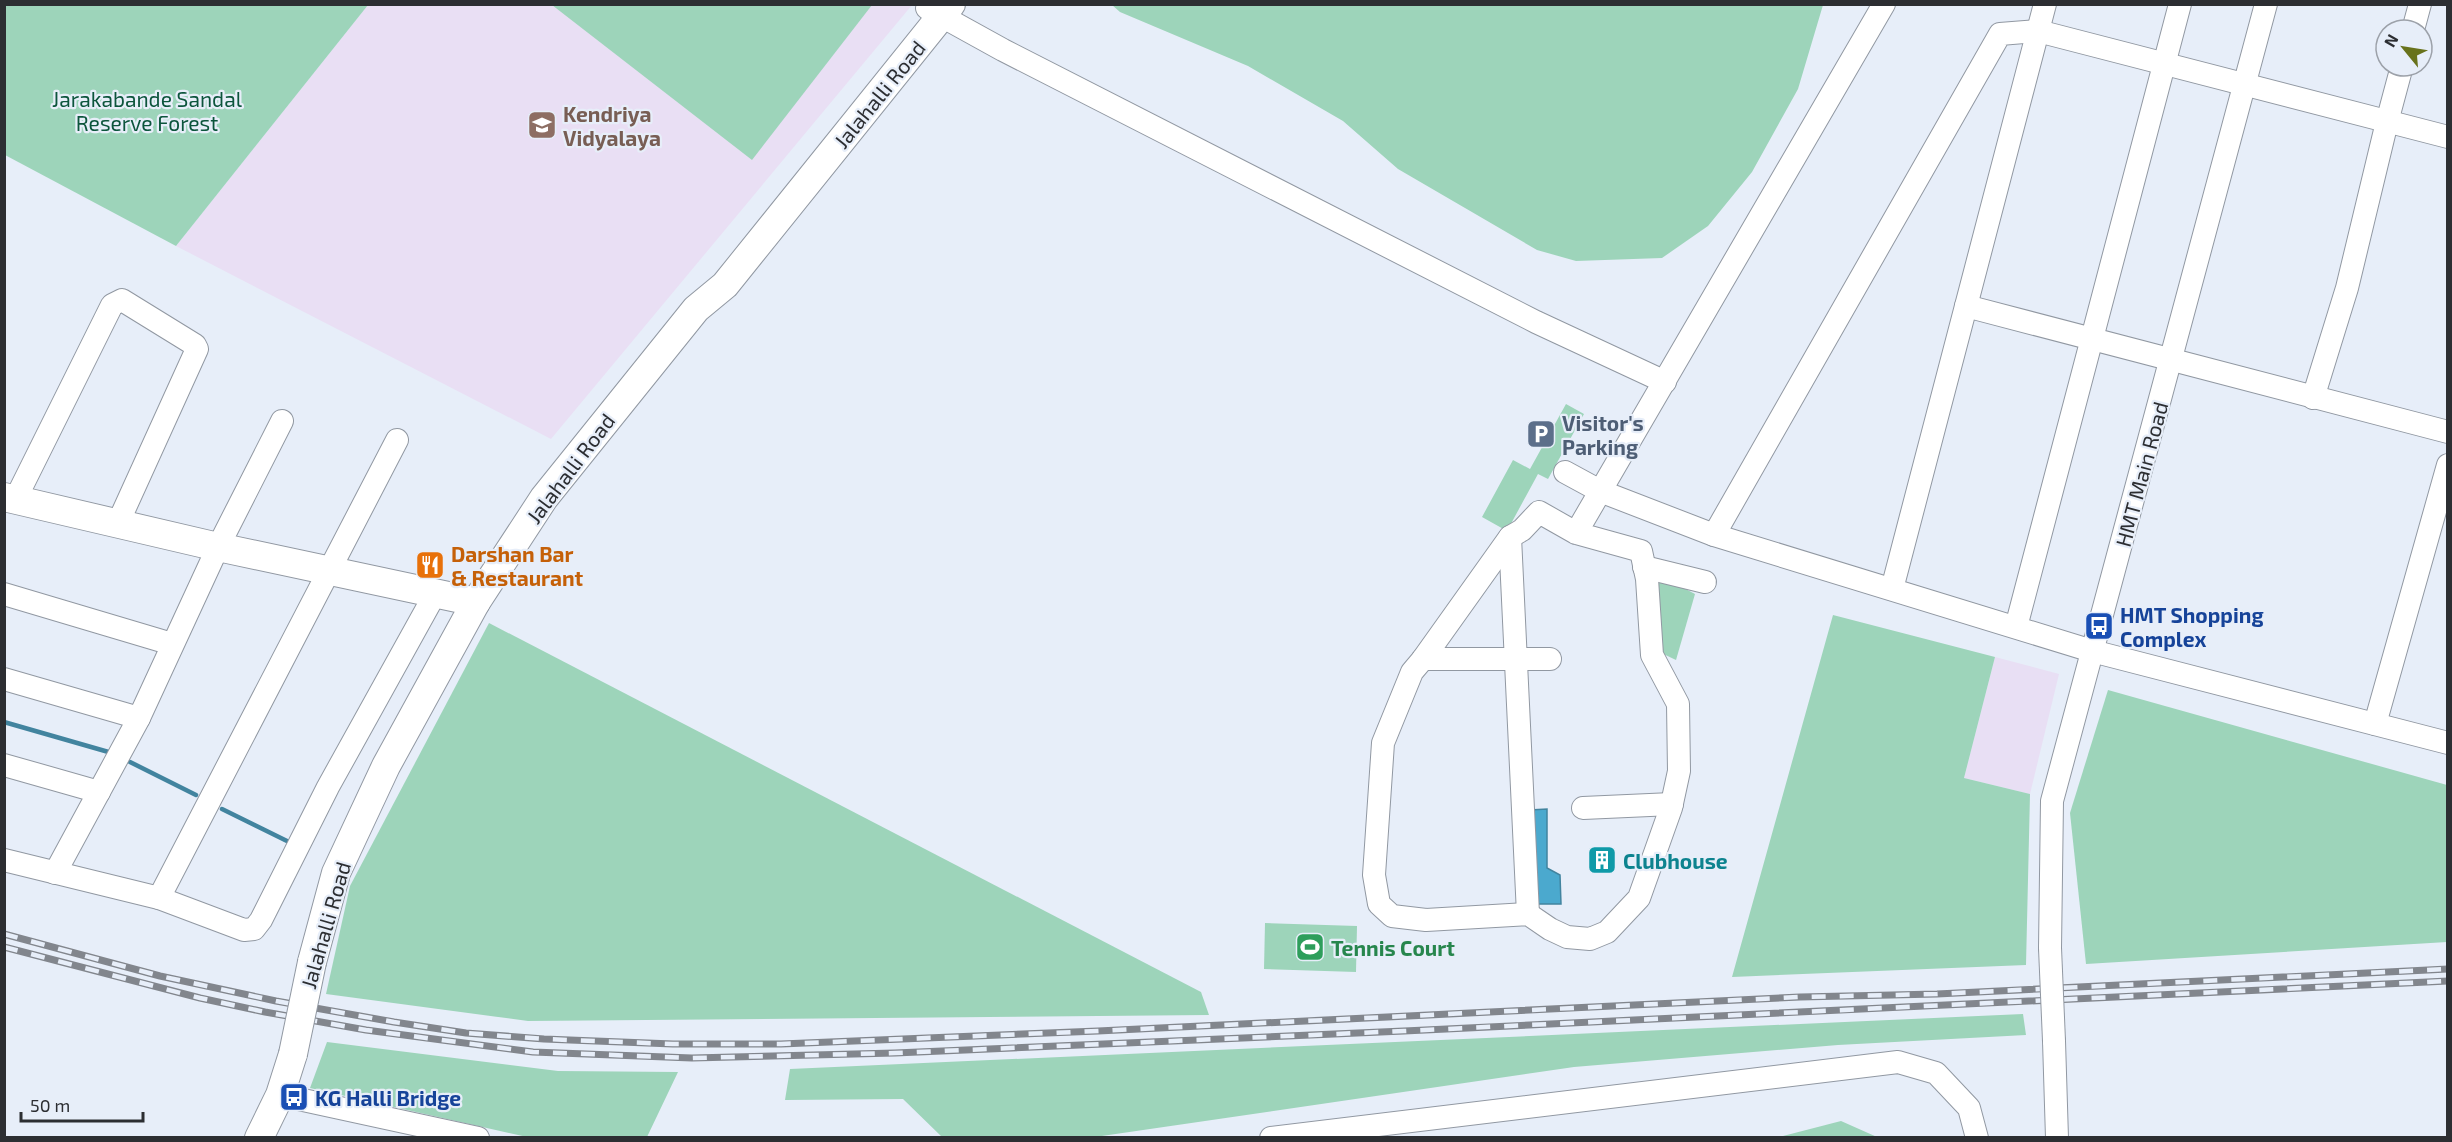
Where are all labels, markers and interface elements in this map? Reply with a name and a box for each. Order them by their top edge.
north arrow [2374,18,2434,78]
text: N [2379,30,2402,50]
street label: Jalahalli Road [828,35,930,153]
park label: Jarakabande Sandal Reserve Forest [52,86,243,135]
place label: Kendriya Vidyalaya [563,101,661,151]
school or university icon: Kendriya Vidyalaya [526,109,558,141]
street label: HMT Main Road [2110,399,2172,549]
street label: Jalahalli Road [521,408,619,528]
place label: Visitor's Parking [1562,410,1644,459]
parking icon: Visitor's Parking [1525,418,1557,450]
place label: Darshan Bar & Restaurant [451,541,584,590]
restaurant icon: Darshan Bar & Restaurant [414,549,446,581]
place label: HMT Shopping Complex [2120,602,2264,651]
bus stop icon: HMT Shopping Complex [2083,610,2115,642]
building icon: Clubhouse [1586,844,1618,876]
place label: Clubhouse [1623,848,1728,873]
street label: Jalahalli Road [295,859,355,991]
sports icon: Tennis Court [1294,931,1326,963]
place label: Tennis Court [1331,935,1455,960]
bus stop icon: KG Halli Bridge [278,1081,310,1113]
scale bar [21,1085,142,1123]
place label: KG Halli Bridge [315,1085,461,1110]
text: 50 m [30,1094,70,1116]

